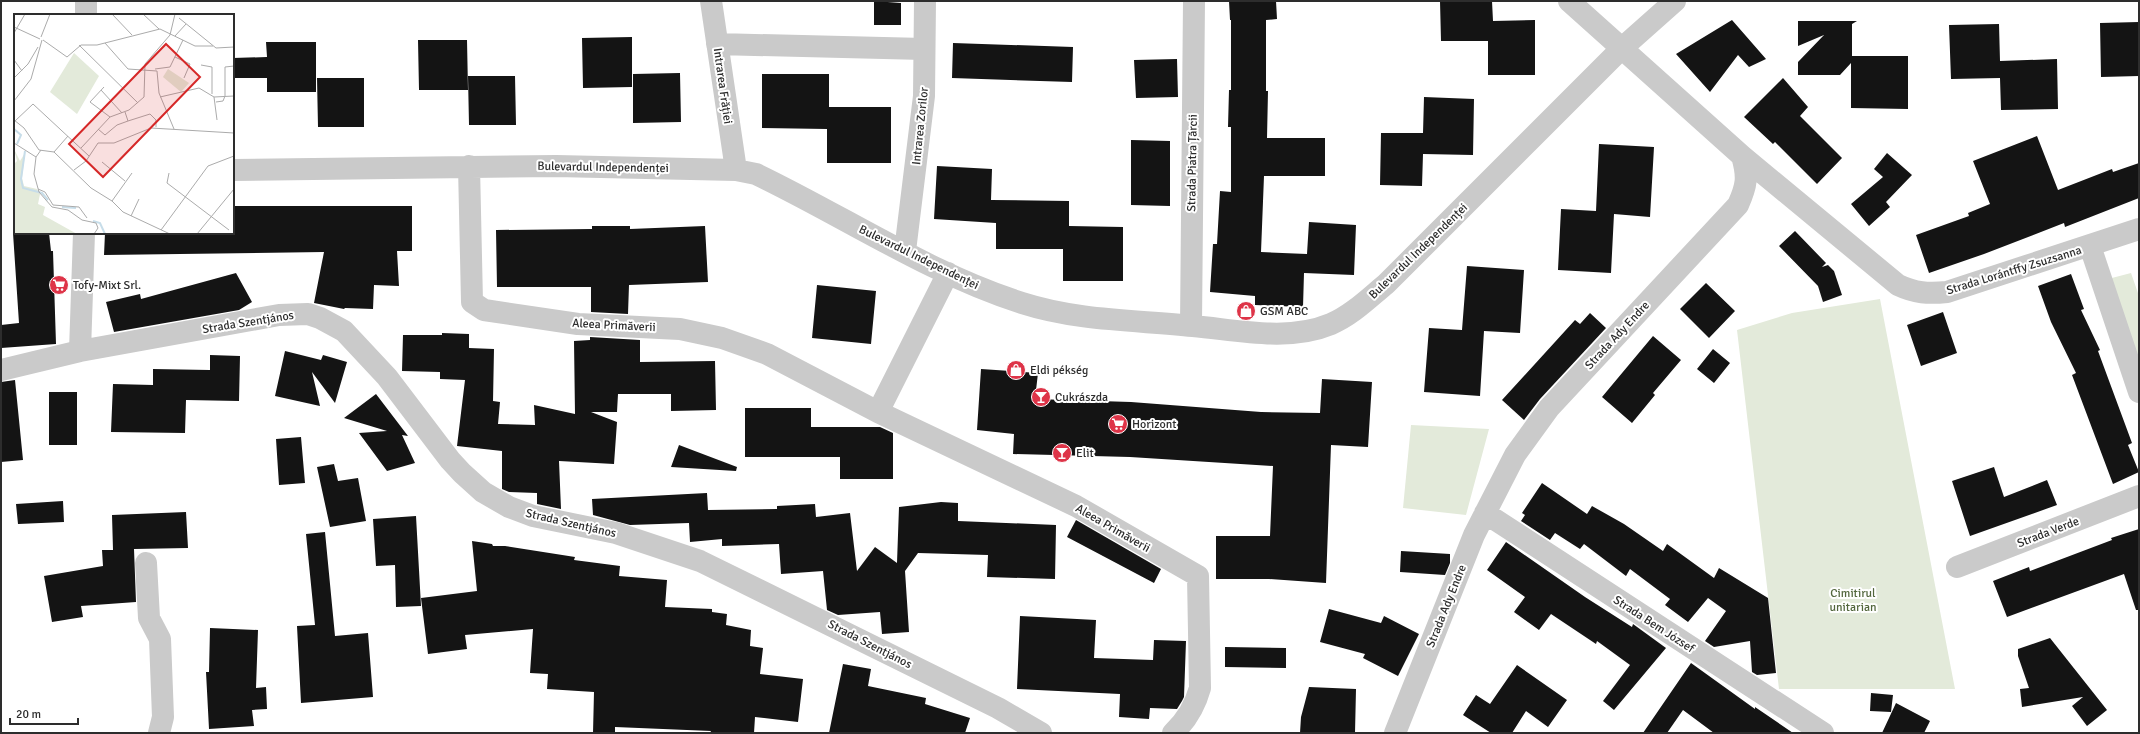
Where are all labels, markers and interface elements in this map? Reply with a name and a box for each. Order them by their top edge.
inset map [14,14,234,234]
street label: Intrarea Frăției [710,47,735,125]
street label: Intrarea Zorilor [909,86,932,166]
street label: Strada Piatra Țărcii [1184,114,1201,212]
street label: Bulevardul Independenței [537,159,669,176]
street label: Bulevardul Independenței [1366,200,1471,302]
street label: Bulevardul Independenței [856,222,981,293]
street label: Strada Lorántffy Zsuzsanna [1945,243,2084,298]
supermarket icon: Tofy-Mixt Srl. [48,274,70,296]
place label: Tofy-Mixt Srl. [73,278,141,293]
street label: Strada Ady Endre [1582,298,1653,373]
shop icon: GSM ABC [1235,300,1257,322]
place label: GSM ABC [1260,304,1308,319]
street label: Strada Szentjános [201,308,295,337]
street label: Aleea Primăverii [572,316,656,335]
shop icon: Eldi pékség [1005,359,1027,381]
place label: Eldi pékség [1030,363,1088,378]
bar icon: Cukrászda [1030,386,1052,408]
place label: Cukrászda [1055,390,1108,405]
supermarket icon: Horizont [1107,413,1129,435]
place label: Horizont [1132,417,1176,432]
bar icon: Elit [1051,442,1073,464]
place label: Elit [1076,446,1094,461]
street label: Aleea Primăverii [1073,501,1153,556]
street label: Strada Szentjános [524,506,618,541]
street label: Strada Verde [2015,514,2081,551]
street label: Strada Ady Endre [1423,563,1470,650]
park label: Cimitirul unitarian [1829,586,1877,615]
street label: Strada Bem József [1610,593,1698,657]
street label: Strada Szentjános [825,617,914,672]
scale bar [10,700,78,726]
text: 20 m [16,707,41,722]

